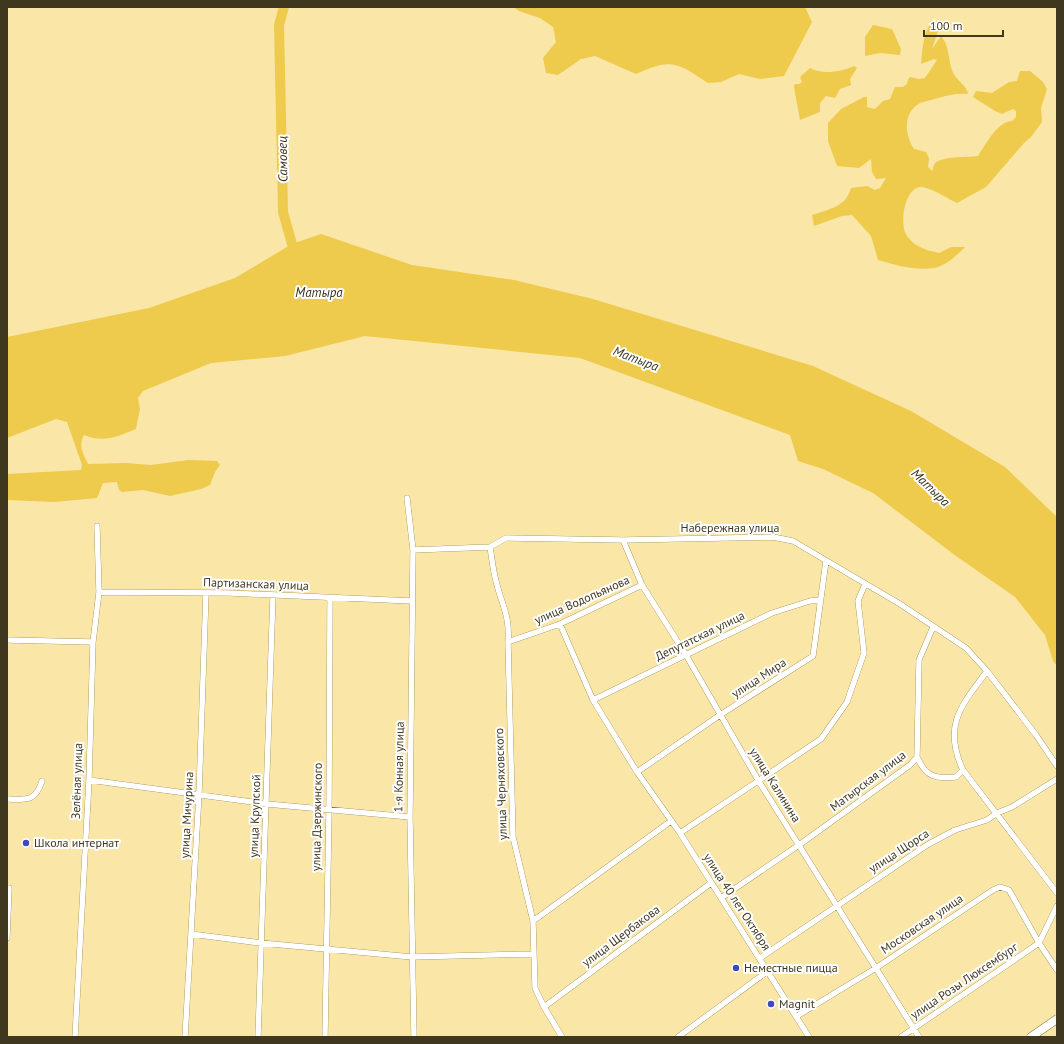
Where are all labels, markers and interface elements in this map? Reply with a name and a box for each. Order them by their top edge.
scale bar [924,12,1003,38]
text: 100 m [930,18,963,33]
water label: Самовец [274,136,291,182]
water label: Матыра [295,284,343,301]
water label: Матыра [611,342,662,375]
water label: Матыра [908,465,954,510]
street label: Набережная улица [681,520,779,535]
street label: улица Водопьянова [532,572,632,627]
street label: Партизанская улица [203,574,309,593]
street label: Депутатская улица [653,607,747,664]
street label: улица Мира [729,654,789,701]
street label: 1-я Конная улица [390,721,407,813]
street label: улица Черняховского [491,728,510,840]
street label: Зелёная улица [68,743,85,819]
street label: улица Калинина [747,745,804,825]
street label: Матырская улица [827,747,909,814]
street label: улица Дзержинского [308,763,325,871]
street label: улица Мичурина [177,771,196,859]
street label: улица Крупской [246,774,263,858]
street label: улица Щорса [866,826,932,876]
place label: Школа интернат [34,835,119,850]
marker: Школа интернат [21,838,31,848]
street label: улица 40 лет Октября [700,850,774,953]
street label: Московская улица [878,891,966,957]
street label: улица Щербакова [579,901,663,970]
street label: улица Розы Люксембург [907,939,1021,1022]
place label: Неместные пицца [744,960,838,975]
marker: Неместные пицца [731,963,741,973]
place label: Magnit [779,996,815,1011]
marker: Magnit [766,999,776,1009]

